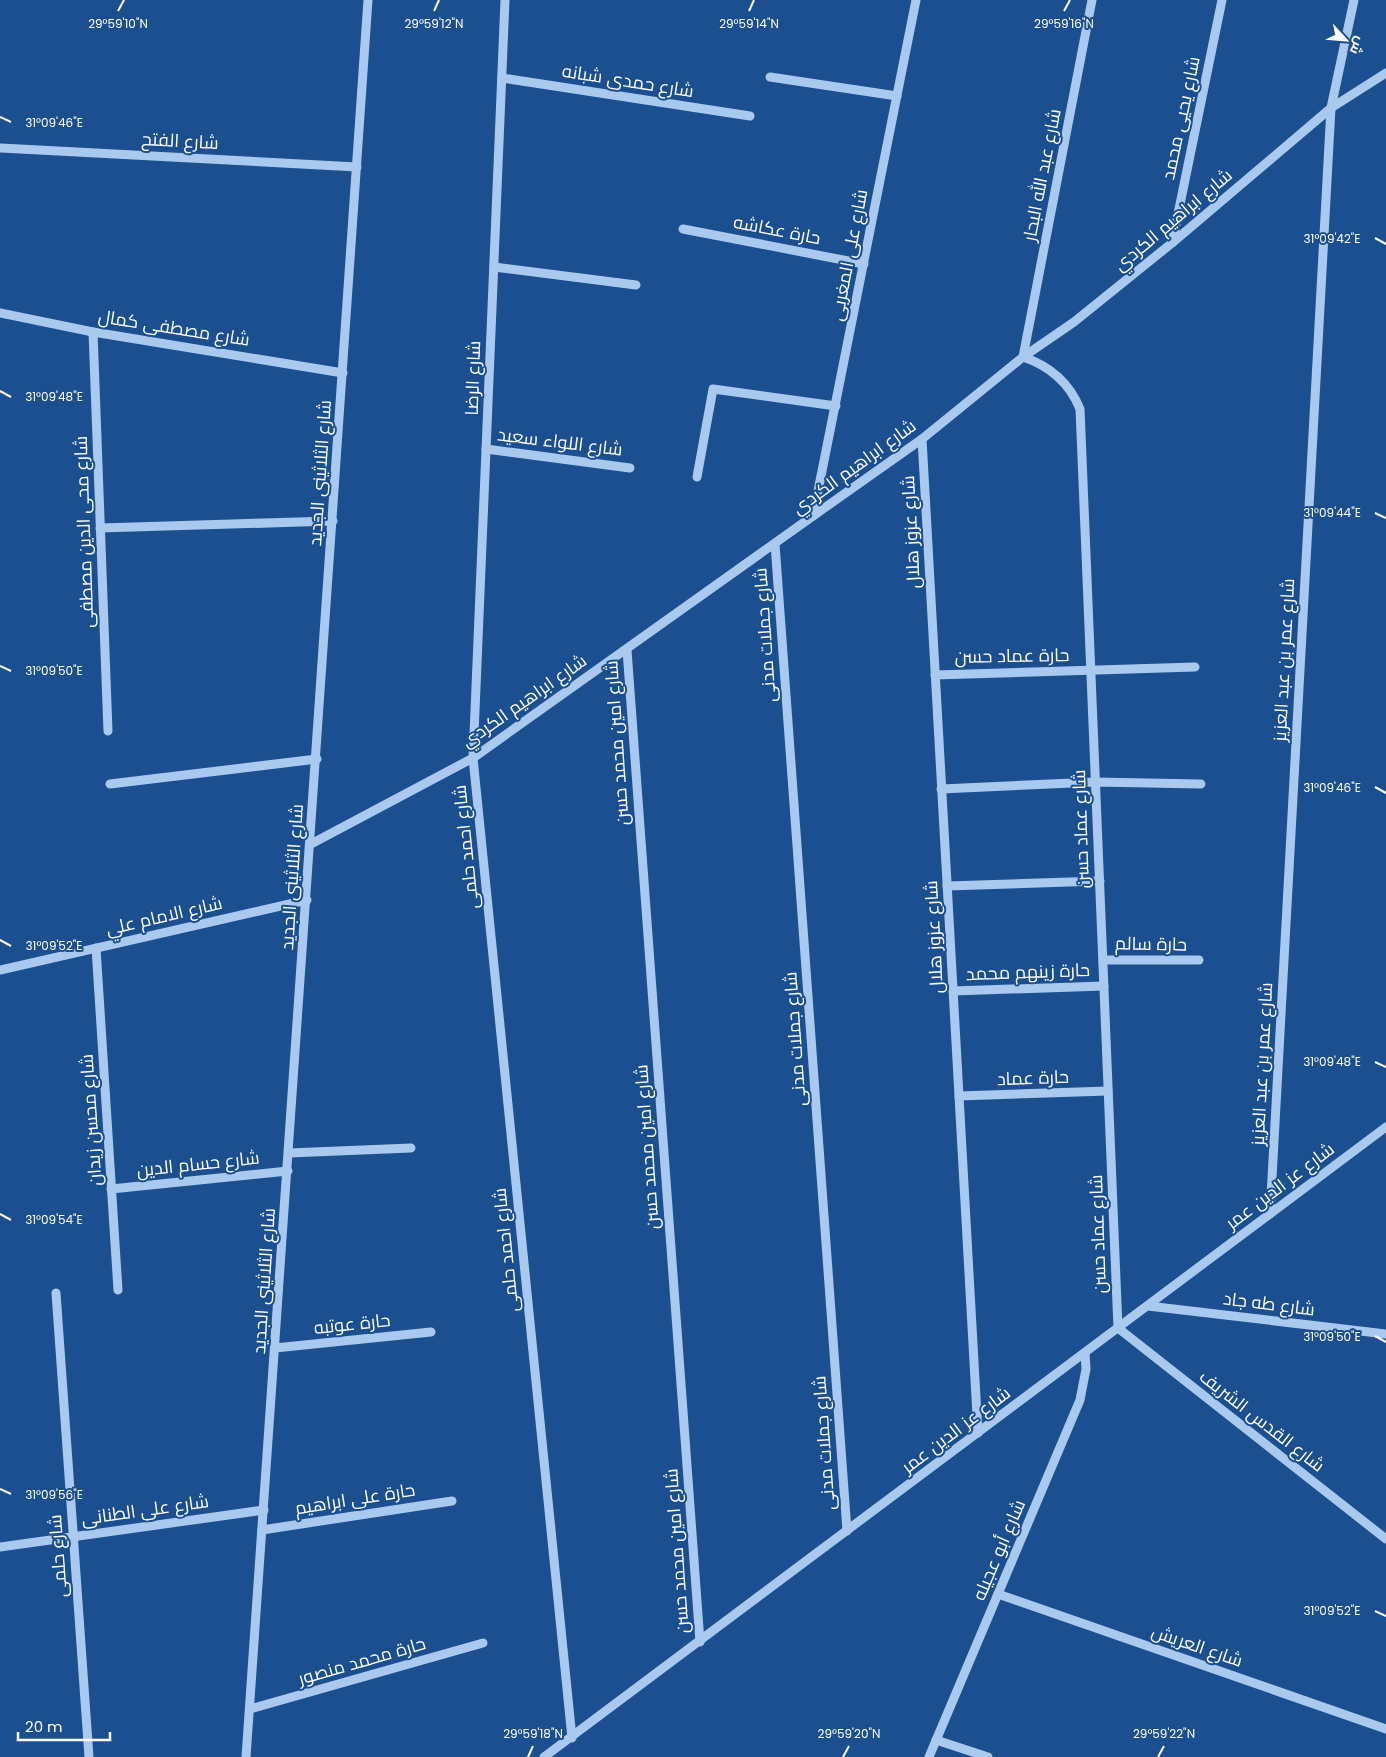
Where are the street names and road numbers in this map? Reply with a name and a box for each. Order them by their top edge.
street label: شارع يحيى محمد [1155,54,1206,182]
street label: شارع حمدى شبانه [560,58,696,103]
street label: شارع عبد الله البحار [1016,106,1067,244]
street label: شارع الفتح [141,126,219,155]
street label: شارع ابراهيم الكردي [1108,163,1239,278]
street label: شارع على المغربى [823,187,874,323]
street label: حارة عكاشه [731,209,823,250]
street label: شارع مصطفى كمال [97,303,252,352]
street label: شارع الرضا [459,340,486,416]
street label: شارع الثلاثينى الجديد [302,399,337,547]
street label: شارع ابراهيم الكردي [787,413,922,522]
street label: شارع اللواء سعيد [496,421,624,462]
street label: شارع محى الدين مصطفى [68,436,99,629]
street label: شارع عزوز هلال [895,475,926,589]
street label: شارع جملات مدنى [747,567,782,703]
street label: شارع عمر بن عبد العزيز [1267,578,1300,743]
street label: حارة عماد حسن [954,642,1070,669]
street label: شارع ابراهيم الكردي [456,648,593,755]
street label: شارع امين محمد حسن [598,660,635,826]
street label: شارع عماد حسن [1066,769,1095,889]
street label: شارع احمد حلمى [447,784,484,910]
street label: شارع الثلاثينى الجديد [274,803,309,951]
street label: شارع عزوز هلال [918,880,949,994]
street label: شارع الامام علي [103,890,225,943]
street label: حارة سالم [1115,930,1187,957]
street label: حارة زينهم محمد [965,957,1091,986]
street label: شارع جملات مدنى [777,971,812,1107]
street label: شارع عمر بن عبد العزيز [1245,982,1278,1147]
street label: شارع محسن زيدان [73,1053,108,1187]
street label: شارع امين محمد حسن [628,1064,665,1230]
street label: حارة عماد [996,1064,1069,1091]
street label: شارع عز الدين عمر [1219,1136,1339,1235]
street label: شارع حسام الدين [135,1145,261,1182]
street label: شارع عماد حسن [1083,1174,1112,1294]
street label: شارع احمد حلمى [487,1187,524,1313]
street label: شارع الثلاثينى الجديد [246,1207,281,1355]
street label: شارع طه جاد [1222,1285,1316,1322]
street label: حارة عوتبه [312,1307,392,1340]
street label: شارع القدس الشريف [1194,1364,1330,1477]
street label: شارع جملات مدنى [806,1375,841,1511]
street label: شارع عز الدين عمر [895,1380,1015,1479]
street label: شارع امين محمد حسن [658,1468,695,1634]
street label: حارة على ابراهيم [293,1477,417,1520]
street label: شارع على الطنانى [79,1488,210,1531]
street label: شارع أبو عجيله [966,1496,1031,1604]
street label: شارع حلمى [42,1514,73,1598]
street label: شارع العريش [1148,1618,1246,1673]
street label: حارة محمد منصور [294,1630,429,1691]

